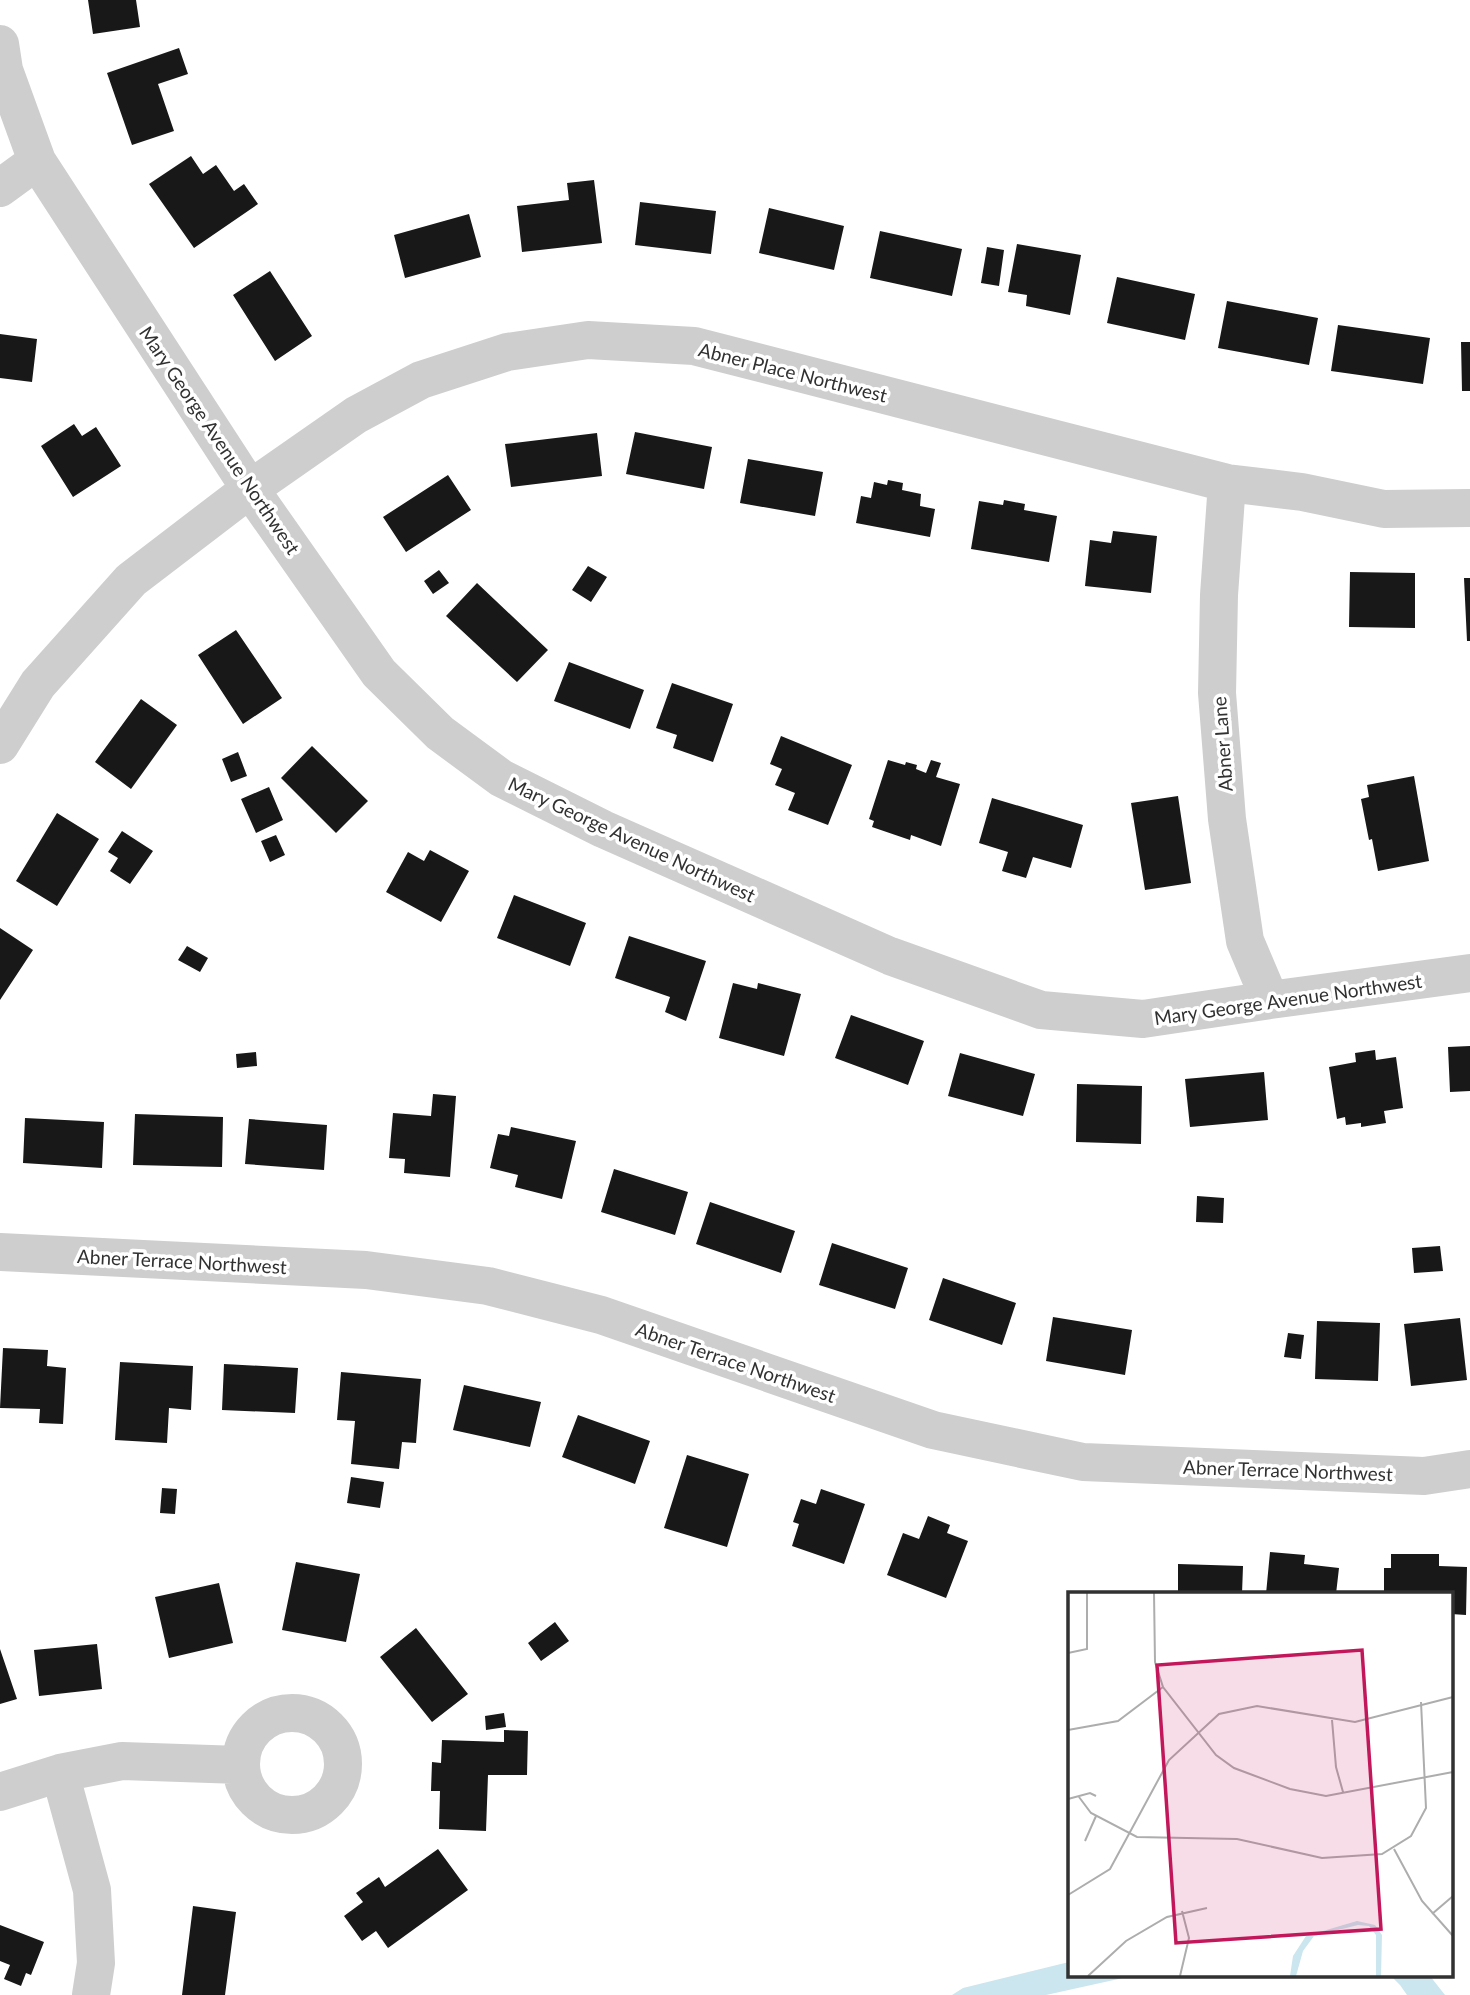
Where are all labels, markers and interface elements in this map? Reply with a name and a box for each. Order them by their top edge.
street label: Mary George Avenue Northwest [135,322,305,559]
street label: Abner Place Northwest [696,337,890,407]
street label: Abner Lane [1207,696,1237,792]
street label: Mary George Avenue Northwest [505,772,759,907]
street label: Mary George Avenue Northwest [1153,969,1423,1029]
street label: Abner Terrace Northwest [77,1244,288,1278]
street label: Abner Terrace Northwest [633,1317,839,1407]
street label: Abner Terrace Northwest [1183,1455,1393,1485]
inset map [1068,1592,1452,1978]

